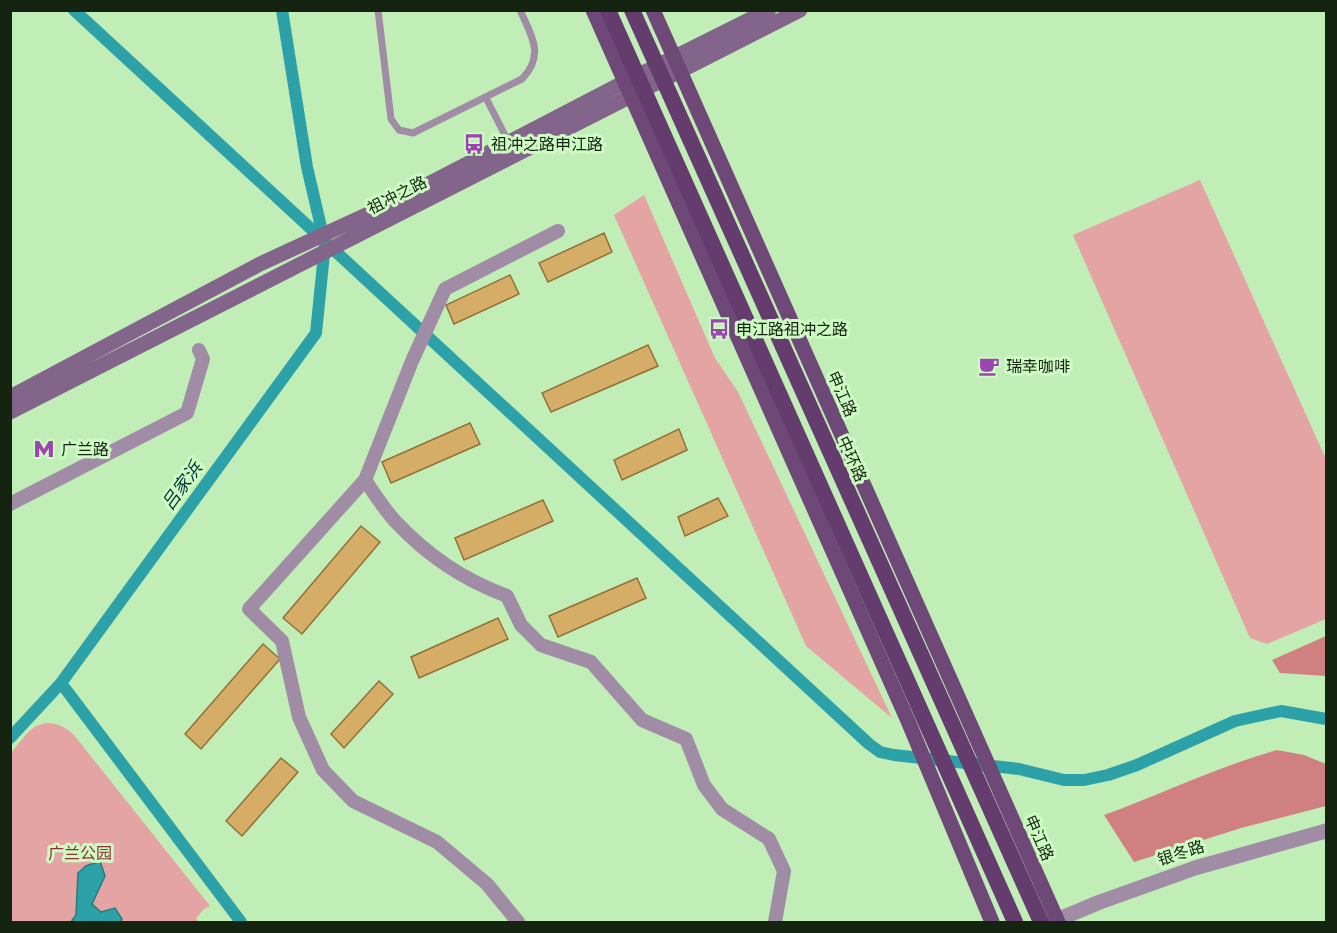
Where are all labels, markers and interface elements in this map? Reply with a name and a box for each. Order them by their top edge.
bus stop icon: 祖冲之路申江路 [462,132,486,156]
place label: 祖冲之路申江路 [491,136,603,153]
street label: 祖冲之路 [365,173,429,217]
bus stop icon: 申江路祖冲之路 [707,317,731,341]
place label: 申江路祖冲之路 [736,321,848,338]
cafe icon: 瑞幸咖啡 [977,354,1001,378]
place label: 瑞幸咖啡 [1006,358,1070,375]
street label: 申江路 [824,369,860,419]
street label: 中环路 [834,434,870,484]
metro station icon: 广兰路 [32,437,56,461]
place label: 广兰路 [61,441,109,458]
water label: 吕家浜 [158,457,207,514]
street label: 申江路 [1021,813,1057,863]
street label: 银冬路 [1156,837,1206,869]
park label: 广兰公园 [48,845,112,862]

